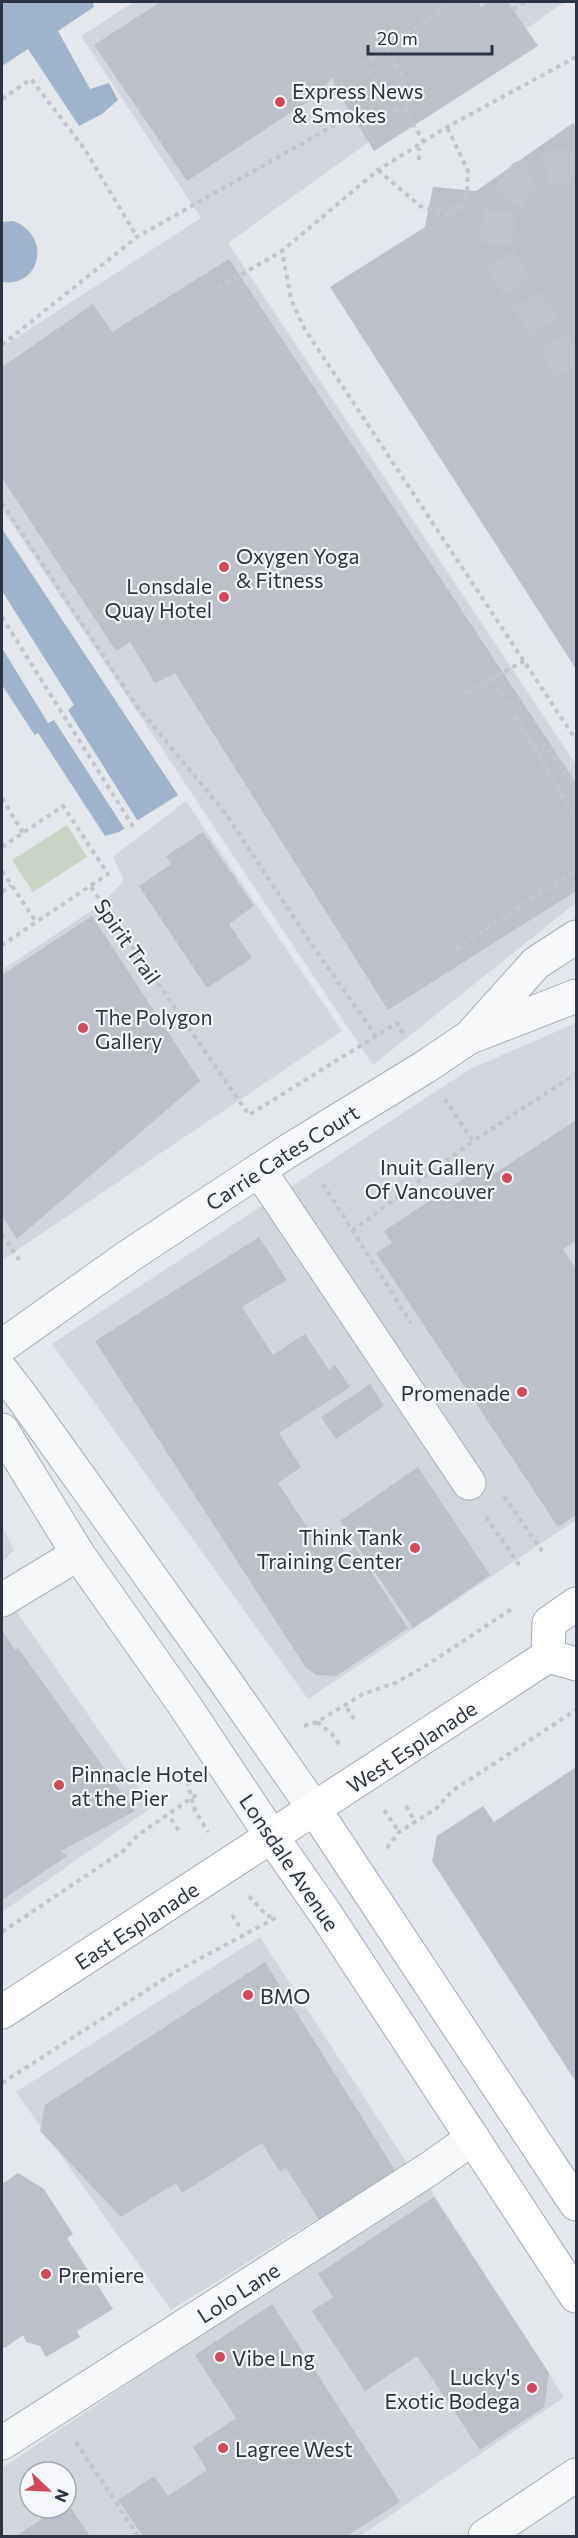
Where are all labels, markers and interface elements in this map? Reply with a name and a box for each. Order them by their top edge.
scale bar [368,18,492,56]
text: 20 m [377,27,418,49]
place label: Express News & Smokes [292,78,423,127]
marker: Express News & Smokes [273,95,287,109]
place label: Oxygen Yoga & Fitness [236,543,360,592]
marker: Oxygen Yoga & Fitness [217,560,231,574]
place label: Lonsdale Quay Hotel [104,573,212,622]
marker: Lonsdale Quay Hotel [217,590,231,604]
street label: Spirit Trail [90,894,166,988]
place label: The Polygon Gallery [95,1004,213,1053]
marker: The Polygon Gallery [76,1021,90,1035]
street label: Carrie Cates Court [200,1098,363,1215]
place label: Inuit Gallery Of Vancouver [365,1154,495,1203]
marker: Inuit Gallery Of Vancouver [500,1171,514,1185]
place label: Promenade [401,1380,510,1405]
marker: Promenade [515,1385,529,1399]
place label: Think Tank Training Center [256,1524,403,1573]
marker: Think Tank Training Center [408,1541,422,1555]
street label: West Esplanade [341,1694,481,1798]
place label: Pinnacle Hotel at the Pier [71,1761,208,1810]
marker: Pinnacle Hotel at the Pier [52,1778,66,1792]
street label: Lonsdale Avenue [235,1789,345,1935]
street label: East Esplanade [70,1875,203,1974]
place label: BMO [260,1983,310,2008]
marker: BMO [241,1988,255,2002]
street label: Lolo Lane [192,2256,283,2327]
place label: Premiere [58,2262,144,2287]
marker: Premiere [39,2267,53,2281]
place label: Vibe Lng [232,2345,315,2370]
marker: Vibe Lng [213,2350,227,2364]
place label: Lucky's Exotic Bodega [385,2364,520,2413]
marker: Lucky's Exotic Bodega [525,2381,539,2395]
place label: Lagree West [235,2436,353,2461]
marker: Lagree West [216,2441,230,2455]
north arrow [18,2460,78,2520]
text: N [51,2487,73,2505]

